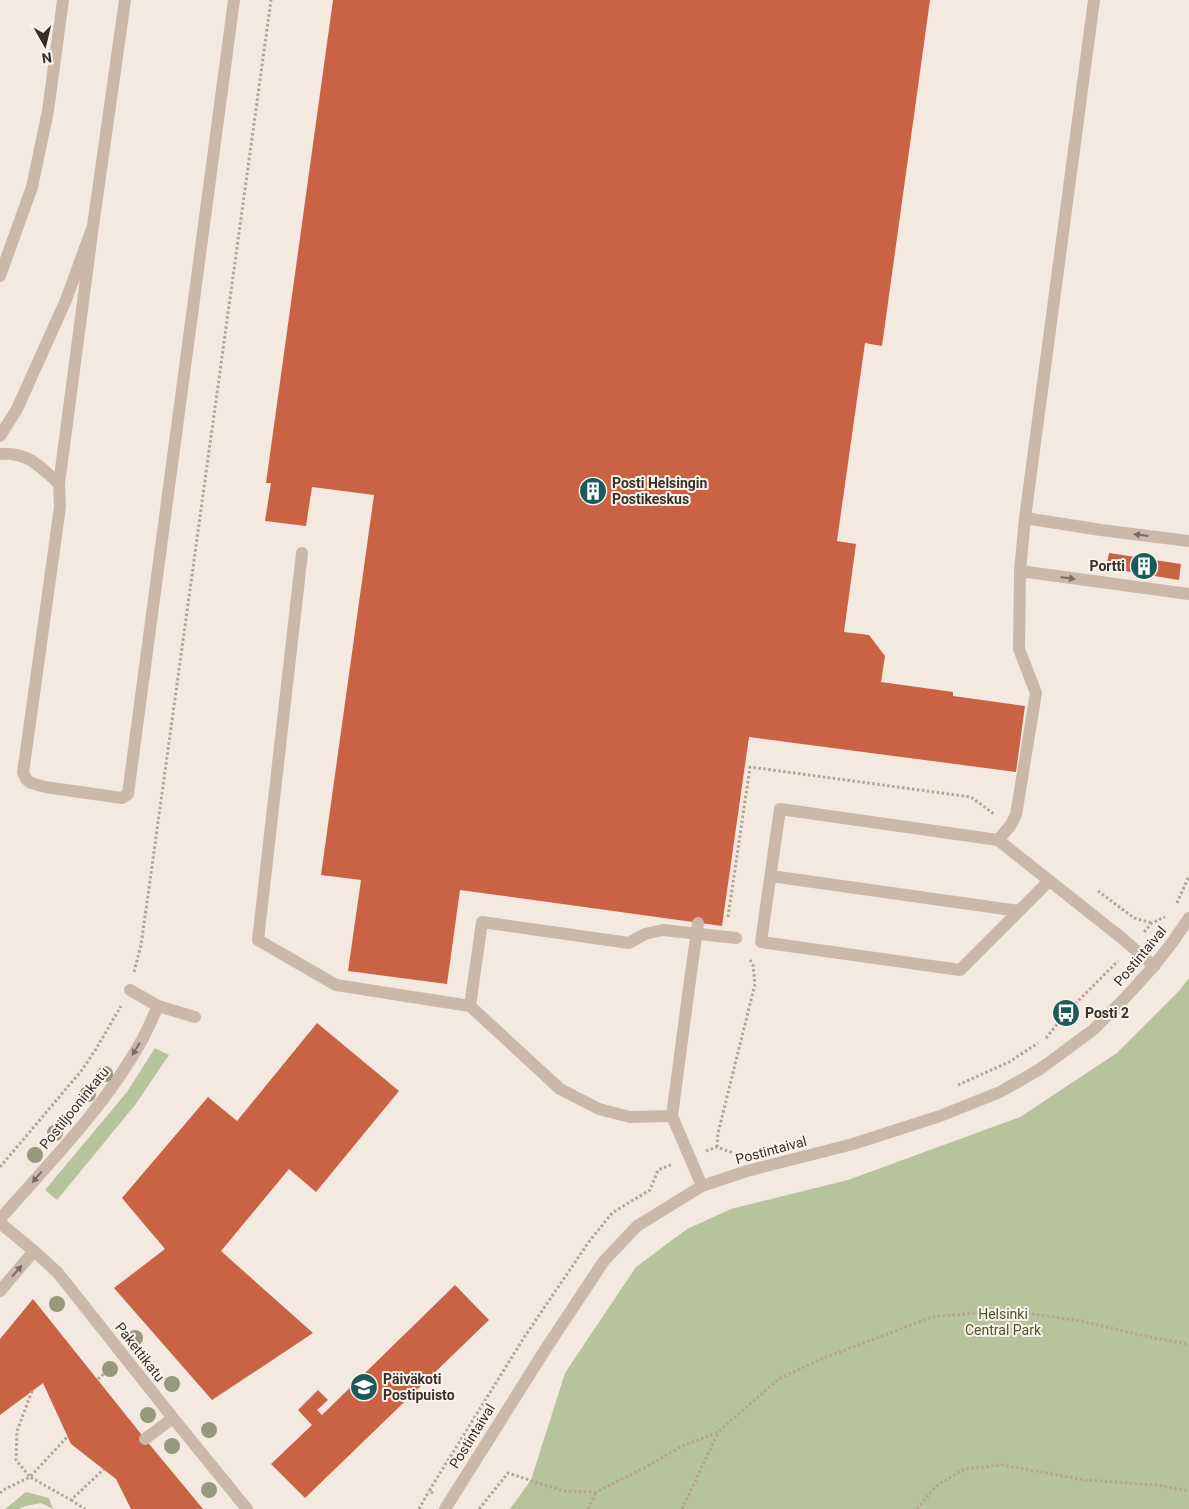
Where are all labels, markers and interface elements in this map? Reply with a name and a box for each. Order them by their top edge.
north arrow [20,20,70,70]
text: N [41,49,53,66]
place label: Posti Helsingin Postikeskus [612,475,708,507]
building icon: Posti Helsingin Postikeskus [578,476,608,506]
one-way arrow [1132,531,1148,539]
building icon: Portti [1129,551,1159,581]
place label: Portti [1090,558,1125,574]
one-way arrow [1060,574,1076,582]
street label: Postintaival [1110,923,1170,989]
bus stop icon: Posti 2 [1051,998,1081,1028]
place label: Posti 2 [1085,1005,1129,1021]
one-way arrow [132,1043,141,1056]
street label: Postiljooninkatu [36,1064,112,1152]
street label: Postintaival [734,1133,808,1167]
one-way arrow [31,1171,42,1184]
one-way arrow [11,1266,23,1278]
park label: Helsinki Central Park [965,1306,1042,1338]
street label: Pakettikatu [112,1319,168,1385]
place label: Päiväkoti Postipuisto [383,1371,455,1403]
school or university icon: Päiväkoti Postipuisto [349,1372,379,1402]
street label: Postintaival [446,1401,498,1471]

